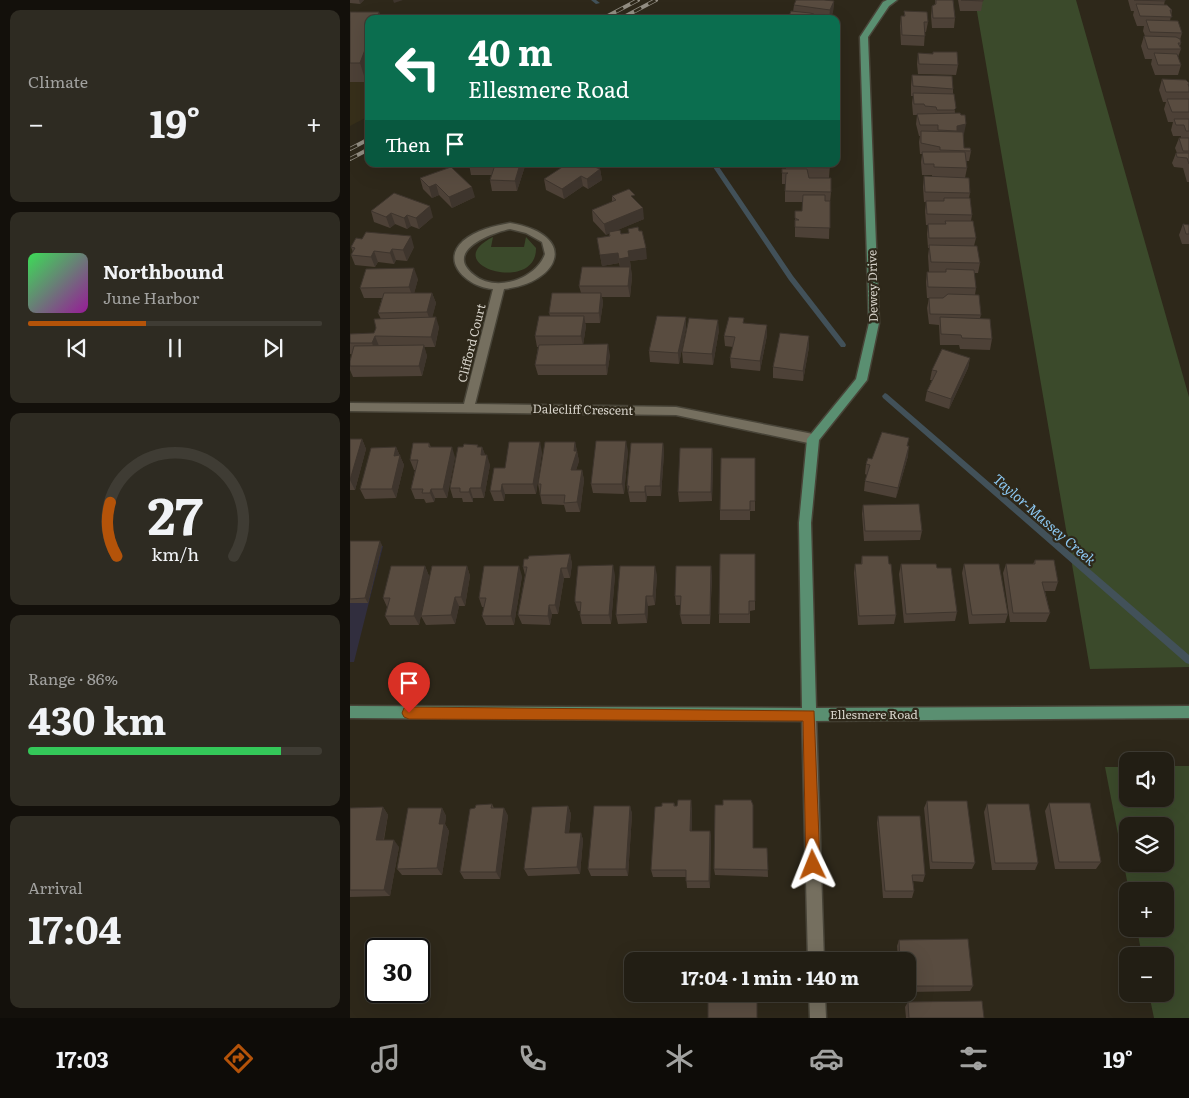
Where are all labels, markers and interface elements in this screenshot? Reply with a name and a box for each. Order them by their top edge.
text: 40 m [468,25,553,77]
icon: left [385,35,450,100]
text: Climate [28,69,88,93]
text: Ellesmere Road [468,72,629,105]
text: 19° [150,93,201,150]
text: − [28,101,44,143]
text: + [306,101,322,143]
text: Then [385,130,431,158]
icon: arrive [441,130,469,158]
street label: Dewey Drive [862,250,882,322]
text: Northbound [103,257,224,285]
text: June Harbor [103,285,199,309]
street label: Clifford Court [453,302,490,384]
icon: previous [63,334,91,362]
icon: pause [161,334,189,362]
icon: next [259,334,287,362]
street label: Dalecliff Crescent [533,399,634,419]
water label: Taylor-Massey Creek [989,469,1101,570]
text: 27 [147,474,203,551]
text: km/h [151,540,199,567]
pin [388,662,430,713]
text: Range · 86% [28,666,118,690]
icon: arrive [395,669,423,697]
text: 430 km [28,690,166,747]
street label: Ellesmere Road [830,705,919,723]
map controls [1119,752,1174,1002]
button: sound [1119,752,1174,807]
button: layers [1119,817,1174,872]
position arrow [786,838,838,890]
text: Arrival [28,875,83,899]
button: + [1119,882,1174,937]
text: 17:04 [28,899,121,956]
speed limit sign: 30 [365,938,430,1003]
button: − [1119,947,1174,1002]
text: 17:04 · 1 min · 140 m [681,963,859,991]
icon: directions [221,1041,256,1076]
icon: music [368,1041,403,1076]
icon: phone [515,1041,550,1076]
icon: climate [662,1041,697,1076]
icon: car [809,1041,844,1076]
icon: filters [956,1041,991,1076]
text: 17:03 [56,1042,109,1075]
text: 19° [1103,1042,1133,1075]

